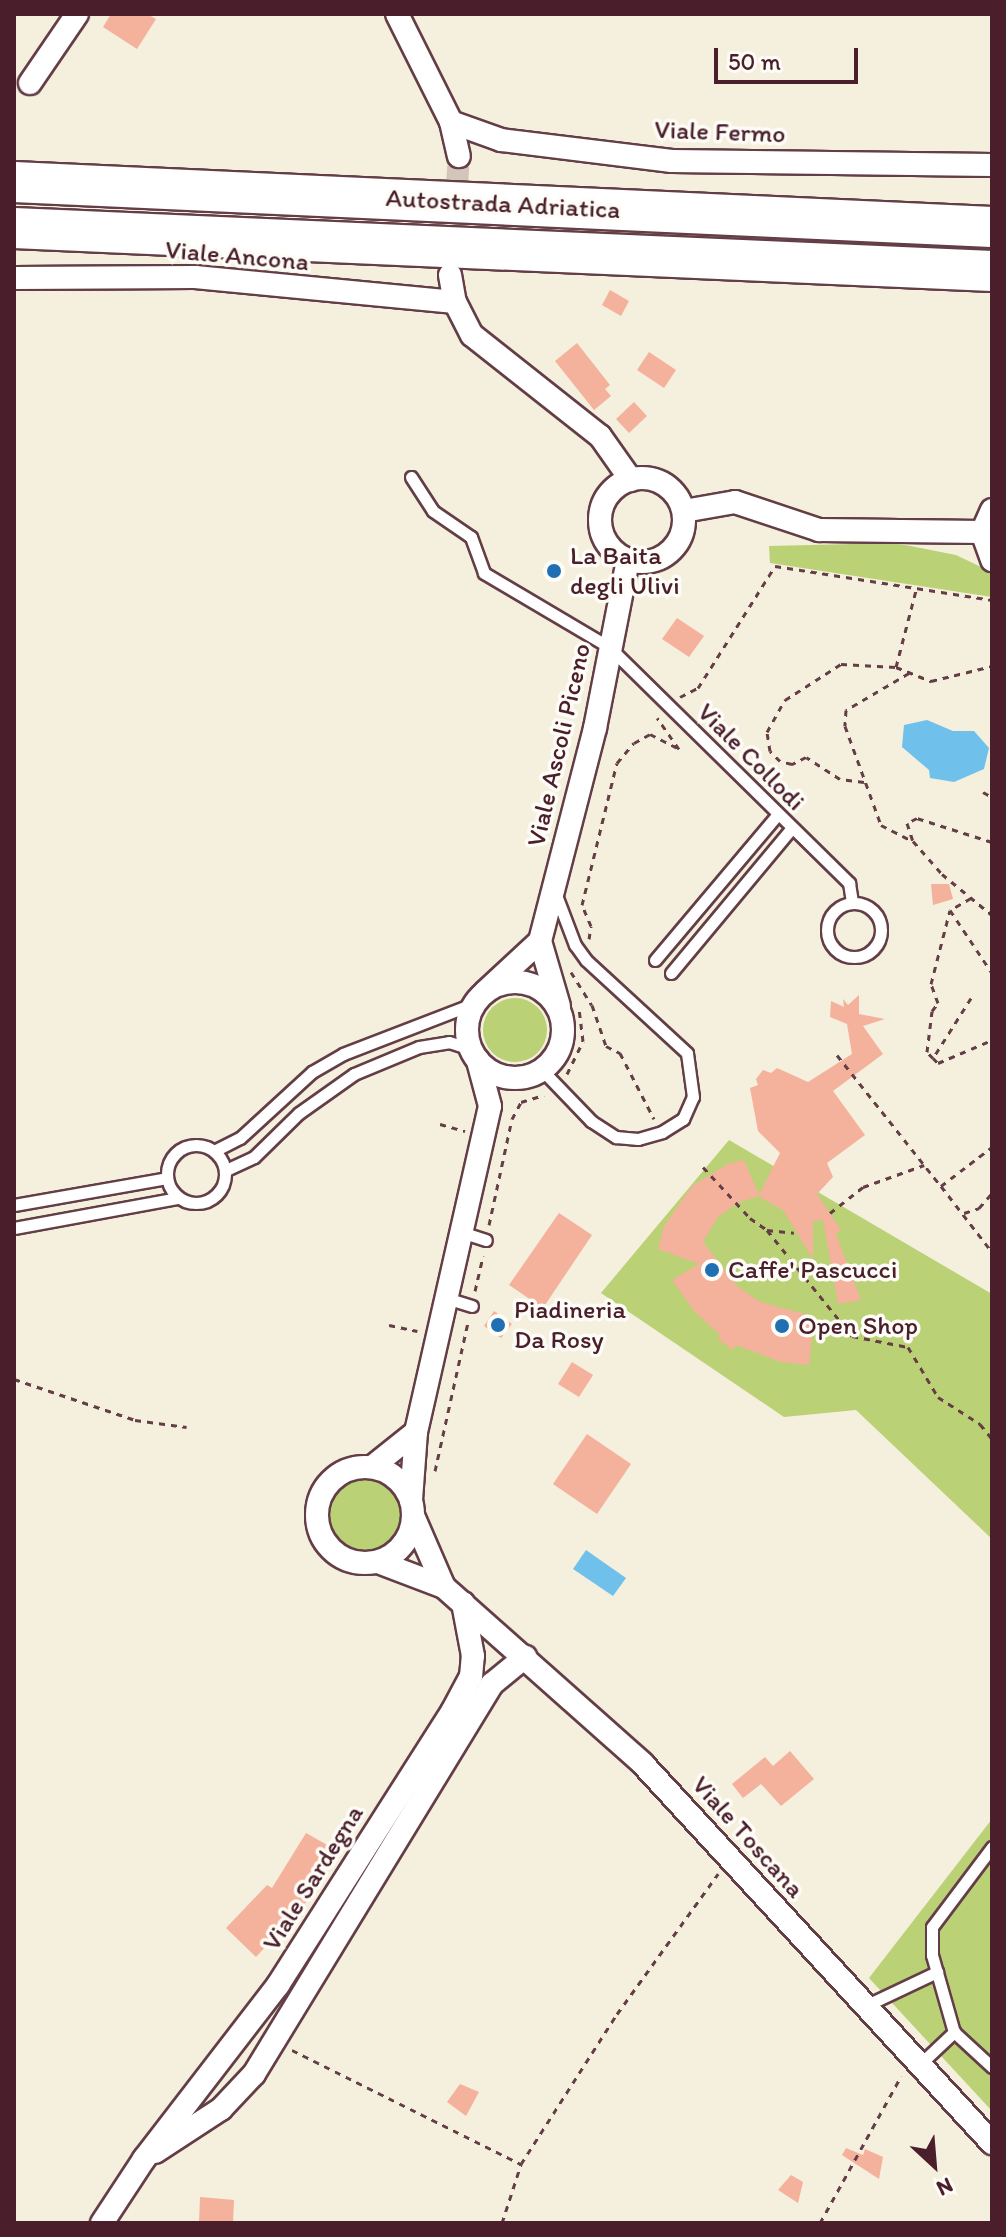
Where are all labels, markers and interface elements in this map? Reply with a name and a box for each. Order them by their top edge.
scale bar [718,32,862,82]
text: 50 m [728,47,781,76]
street label: Viale Fermo [655,114,785,150]
street label: Autostrada Adriatica [385,182,621,226]
street label: Viale Ancona [164,234,310,278]
place label: La Baita degli Ulivi [570,540,680,602]
marker: La Baita degli Ulivi [545,562,563,580]
street label: Viale Ascoli Piceno [521,641,597,849]
street label: Viale Collodi [691,697,811,817]
place label: Caffe' Pascucci [728,1254,896,1286]
marker: Caffe' Pascucci [703,1261,721,1279]
place label: Piadineria Da Rosy [514,1294,626,1356]
place label: Open Shop [798,1310,917,1342]
marker: Piadineria Da Rosy [489,1316,507,1334]
marker: Open Shop [773,1317,791,1335]
street label: Viale Toscana [686,1771,810,1903]
street label: Viale Sardegna [256,1799,370,1957]
north arrow [894,2125,974,2205]
text: N [932,2172,957,2202]

